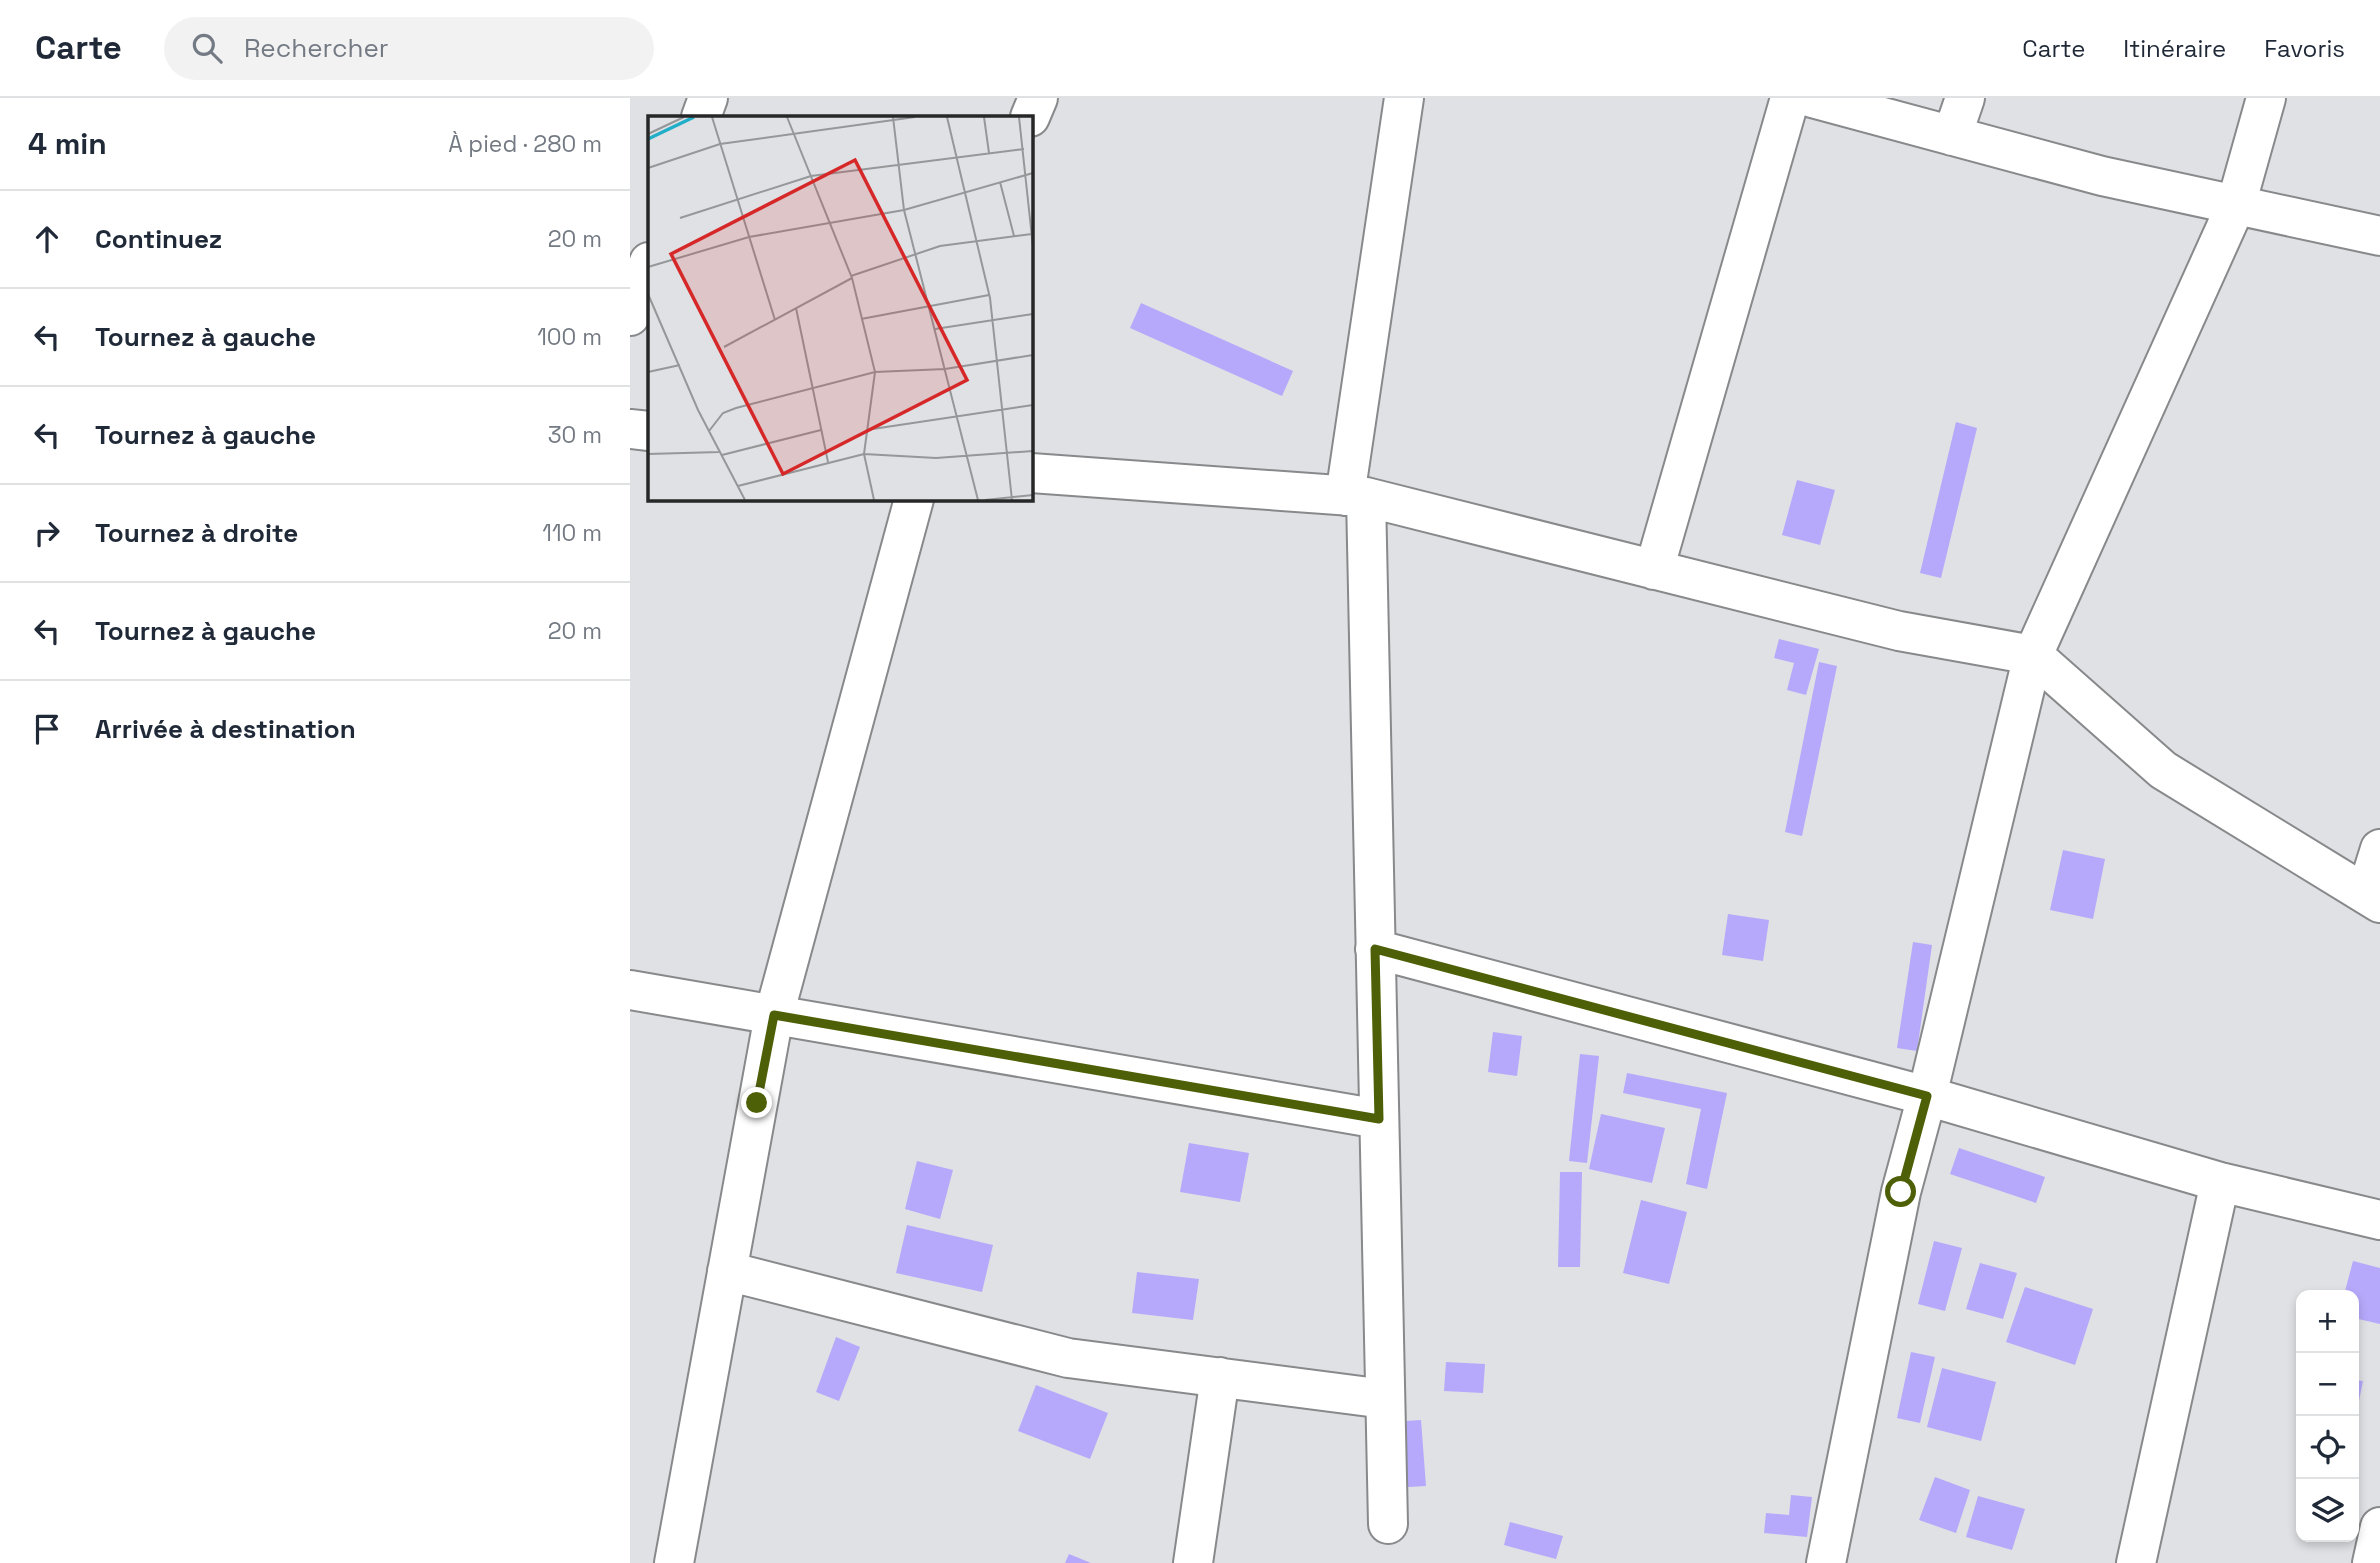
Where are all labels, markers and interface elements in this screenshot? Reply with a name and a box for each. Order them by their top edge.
search box [164,17,654,80]
text: Carte [35,27,122,69]
icon: search [188,29,226,67]
text: Rechercher [244,31,389,65]
text: Carte [2022,33,2085,64]
text: Itinéraire [2123,33,2226,64]
text: Favoris [2264,33,2345,64]
inset map [648,116,1032,500]
text: 4 min [28,124,107,163]
text: À pied · 280 m [448,129,602,159]
icon: ahead [28,220,66,258]
text: Continuez [95,222,222,256]
text: 20 m [548,224,602,254]
icon: left [28,318,66,356]
text: Tournez à gauche [95,320,316,354]
text: 100 m [537,322,602,352]
icon: left [28,416,66,454]
text: Tournez à gauche [95,418,316,452]
text: 30 m [548,420,602,450]
icon: right [28,514,66,552]
text: Tournez à droite [95,516,298,550]
text: 110 m [542,518,602,548]
icon: left [28,612,66,650]
text: Tournez à gauche [95,614,316,648]
text: 20 m [548,616,602,646]
icon: arrive [28,710,66,748]
text: Arrivée à destination [95,712,356,746]
route end [741,1087,772,1118]
route start [1885,1176,1916,1207]
map controls [2296,1290,2359,1542]
button: + [2296,1290,2359,1353]
button: − [2296,1353,2359,1416]
button: locate [2296,1416,2359,1479]
button: layers [2296,1479,2359,1542]

